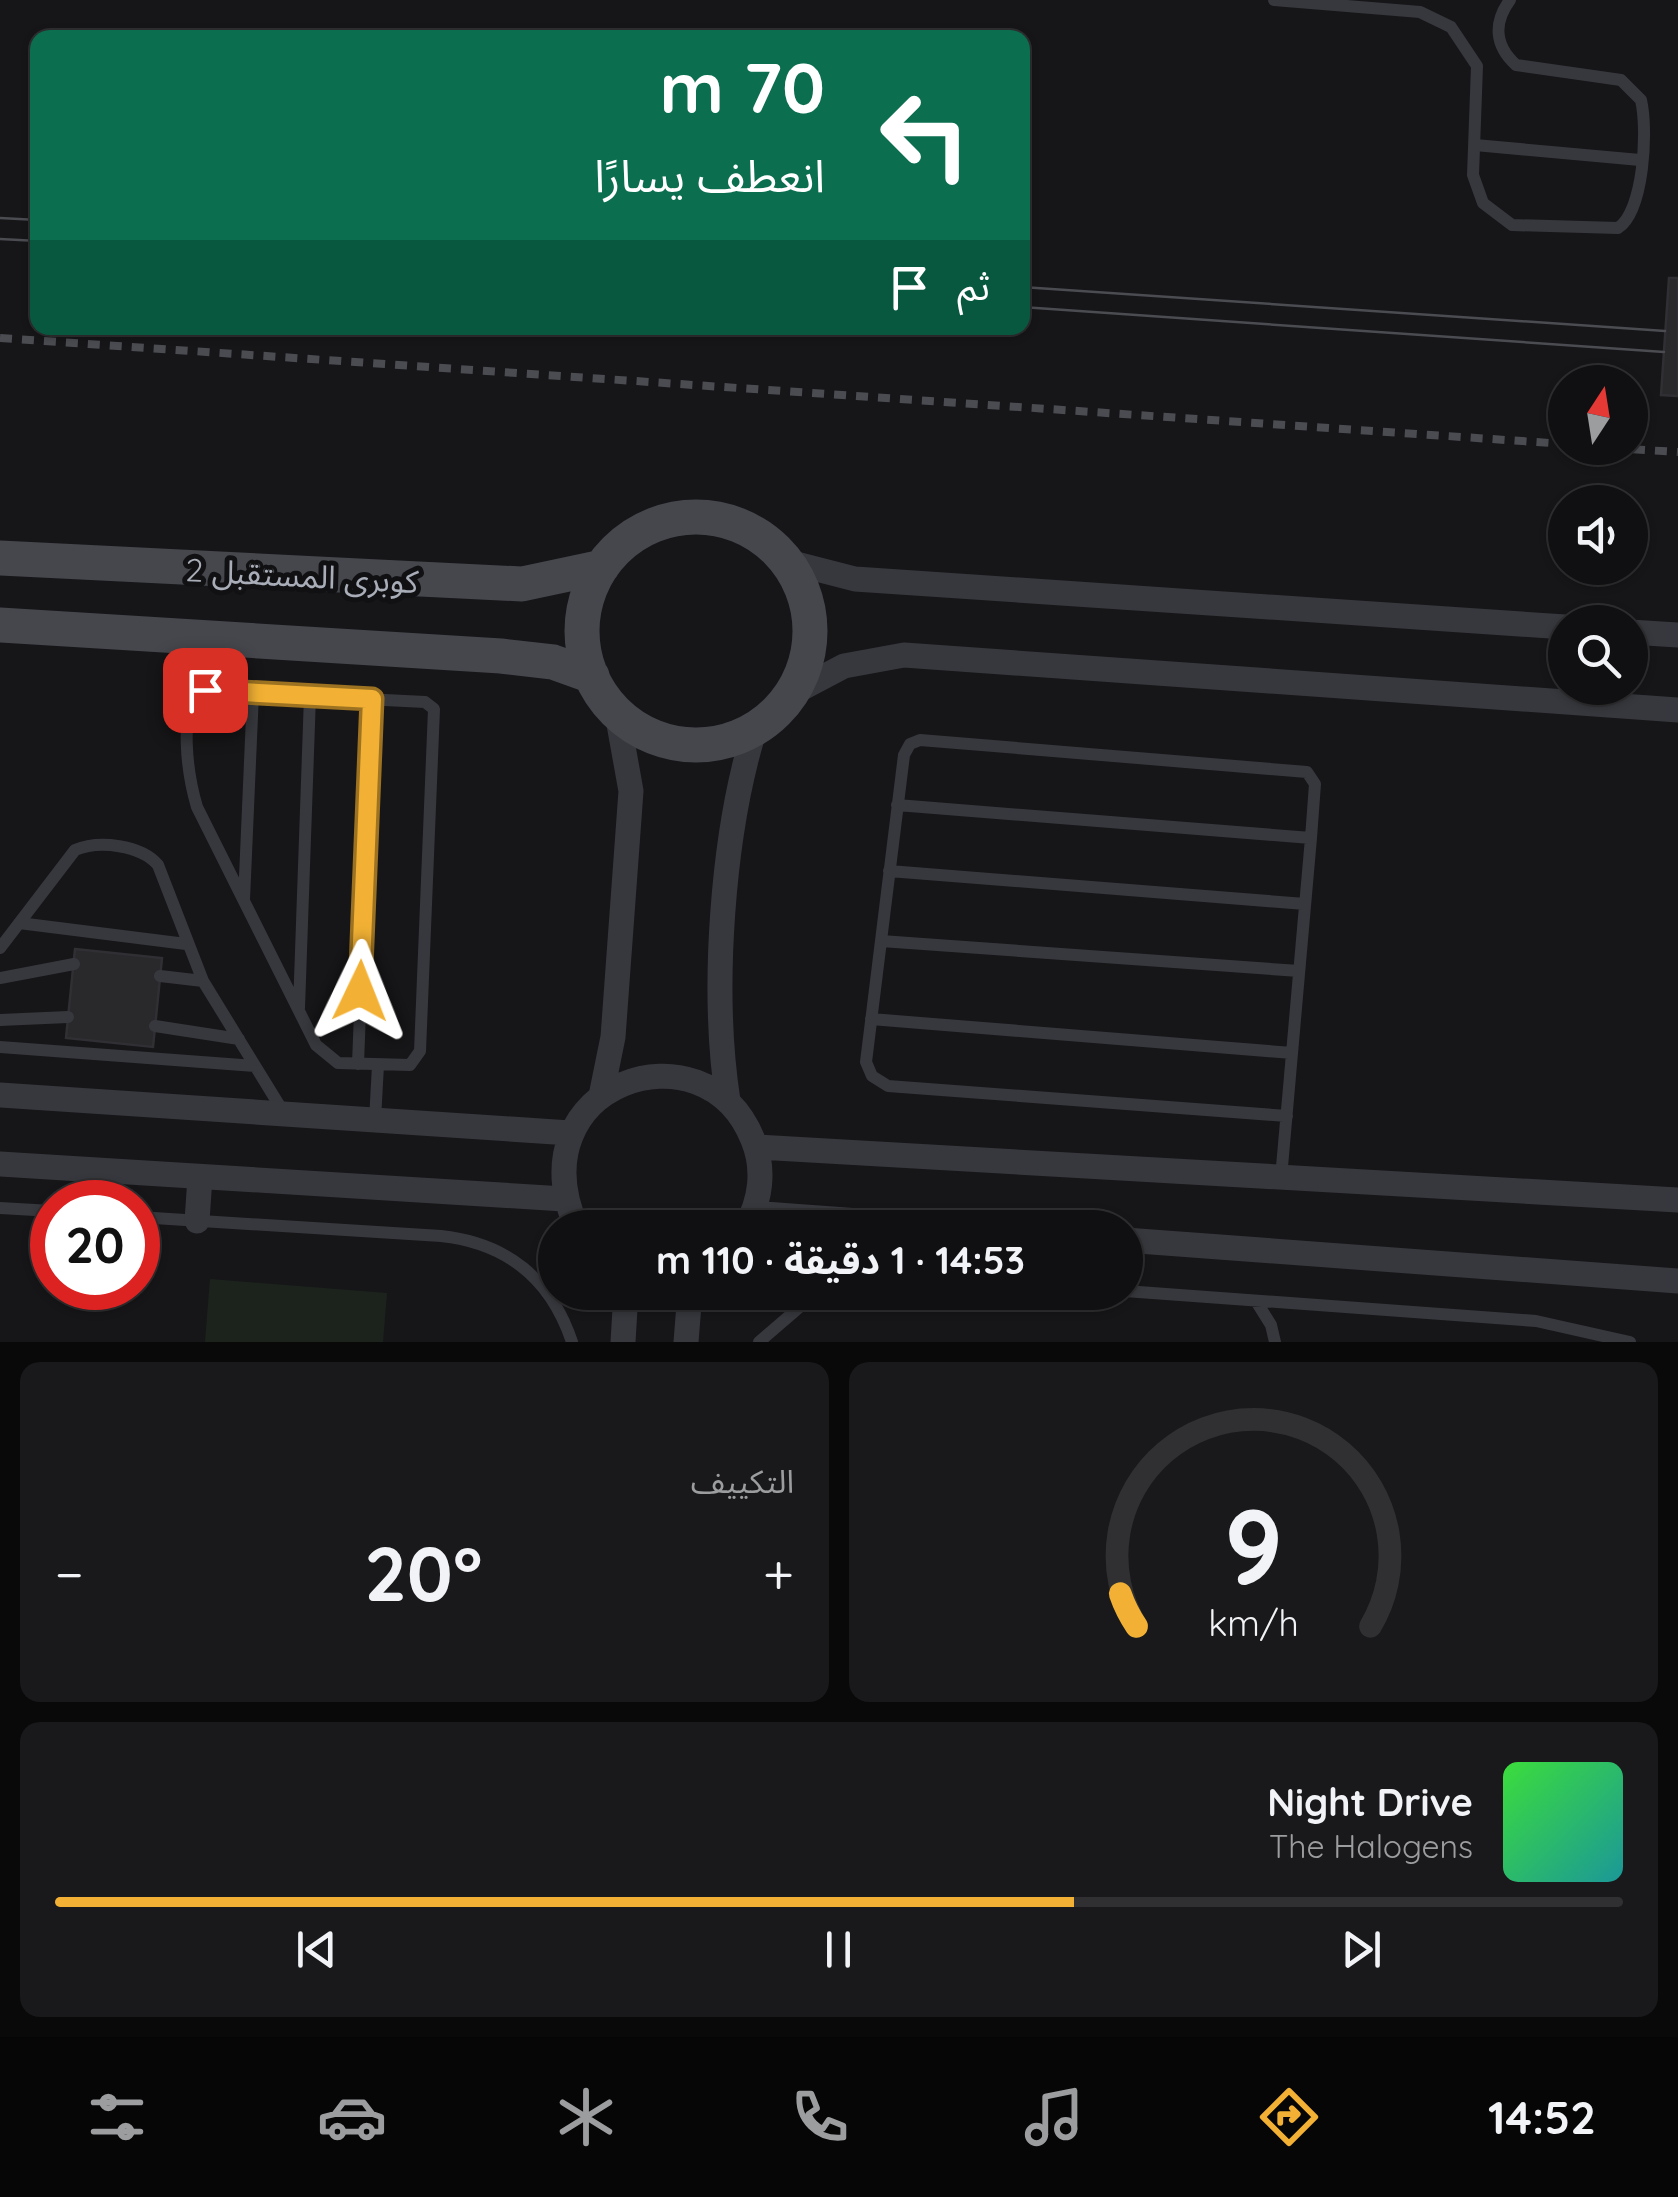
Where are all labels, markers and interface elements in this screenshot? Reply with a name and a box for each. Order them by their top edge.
text: 70 m [659,43,825,131]
icon: left [860,70,990,200]
text: انعطف يسارًا [594,147,825,203]
icon: arrive [882,260,937,315]
text: ثم [957,262,990,310]
north arrow [1548,365,1648,465]
map controls [1548,365,1648,705]
button: sound [1548,485,1648,585]
street label: كوبرى المستقبل 2 [185,549,420,601]
button: search [1548,605,1648,705]
pin [163,648,248,733]
icon: arrive [178,663,233,718]
position arrow [308,939,412,1043]
speed limit sign: 20 [30,1180,160,1310]
text: 14:53 · 1 دقيقة · 110 m [656,1236,1025,1284]
text: التكييف [691,1461,794,1501]
text: 9 [1224,1480,1283,1610]
text: 20° [364,1526,482,1620]
text: − [55,1539,84,1608]
text: + [763,1539,794,1608]
text: km/h [1208,1600,1299,1645]
text: Night Drive [1267,1778,1473,1826]
text: The Halogens [1269,1826,1473,1866]
icon: previous [289,1922,344,1977]
icon: pause [811,1922,866,1977]
icon: next [1334,1922,1389,1977]
icon: filters [82,2082,152,2152]
icon: car [317,2082,387,2152]
icon: climate [551,2082,621,2152]
icon: phone [785,2082,855,2152]
icon: music [1019,2082,1089,2152]
icon: directions [1254,2082,1324,2152]
text: 14:52 [1488,2089,1596,2145]

